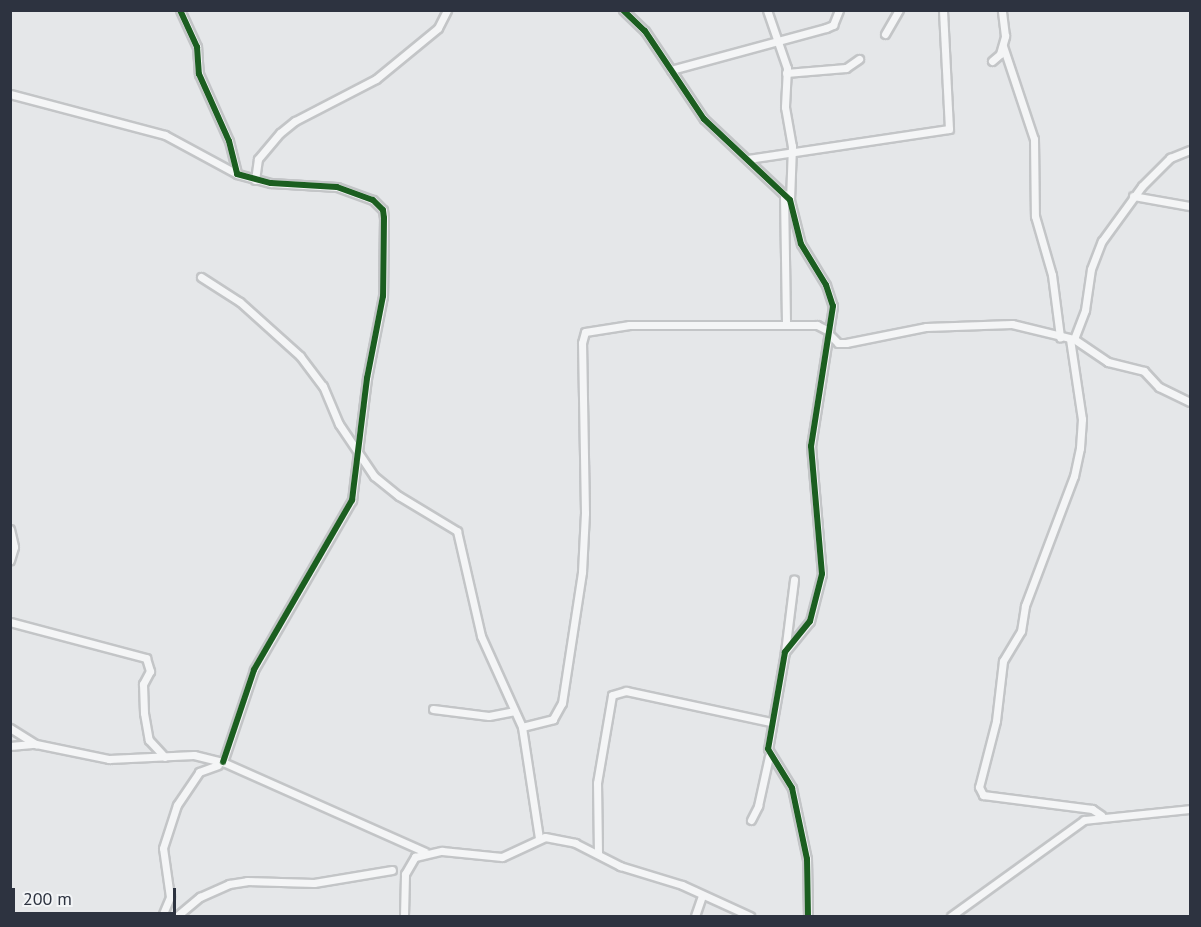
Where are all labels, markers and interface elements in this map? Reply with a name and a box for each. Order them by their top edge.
scale bar [15,876,178,914]
text: 200 m [23,887,72,910]

